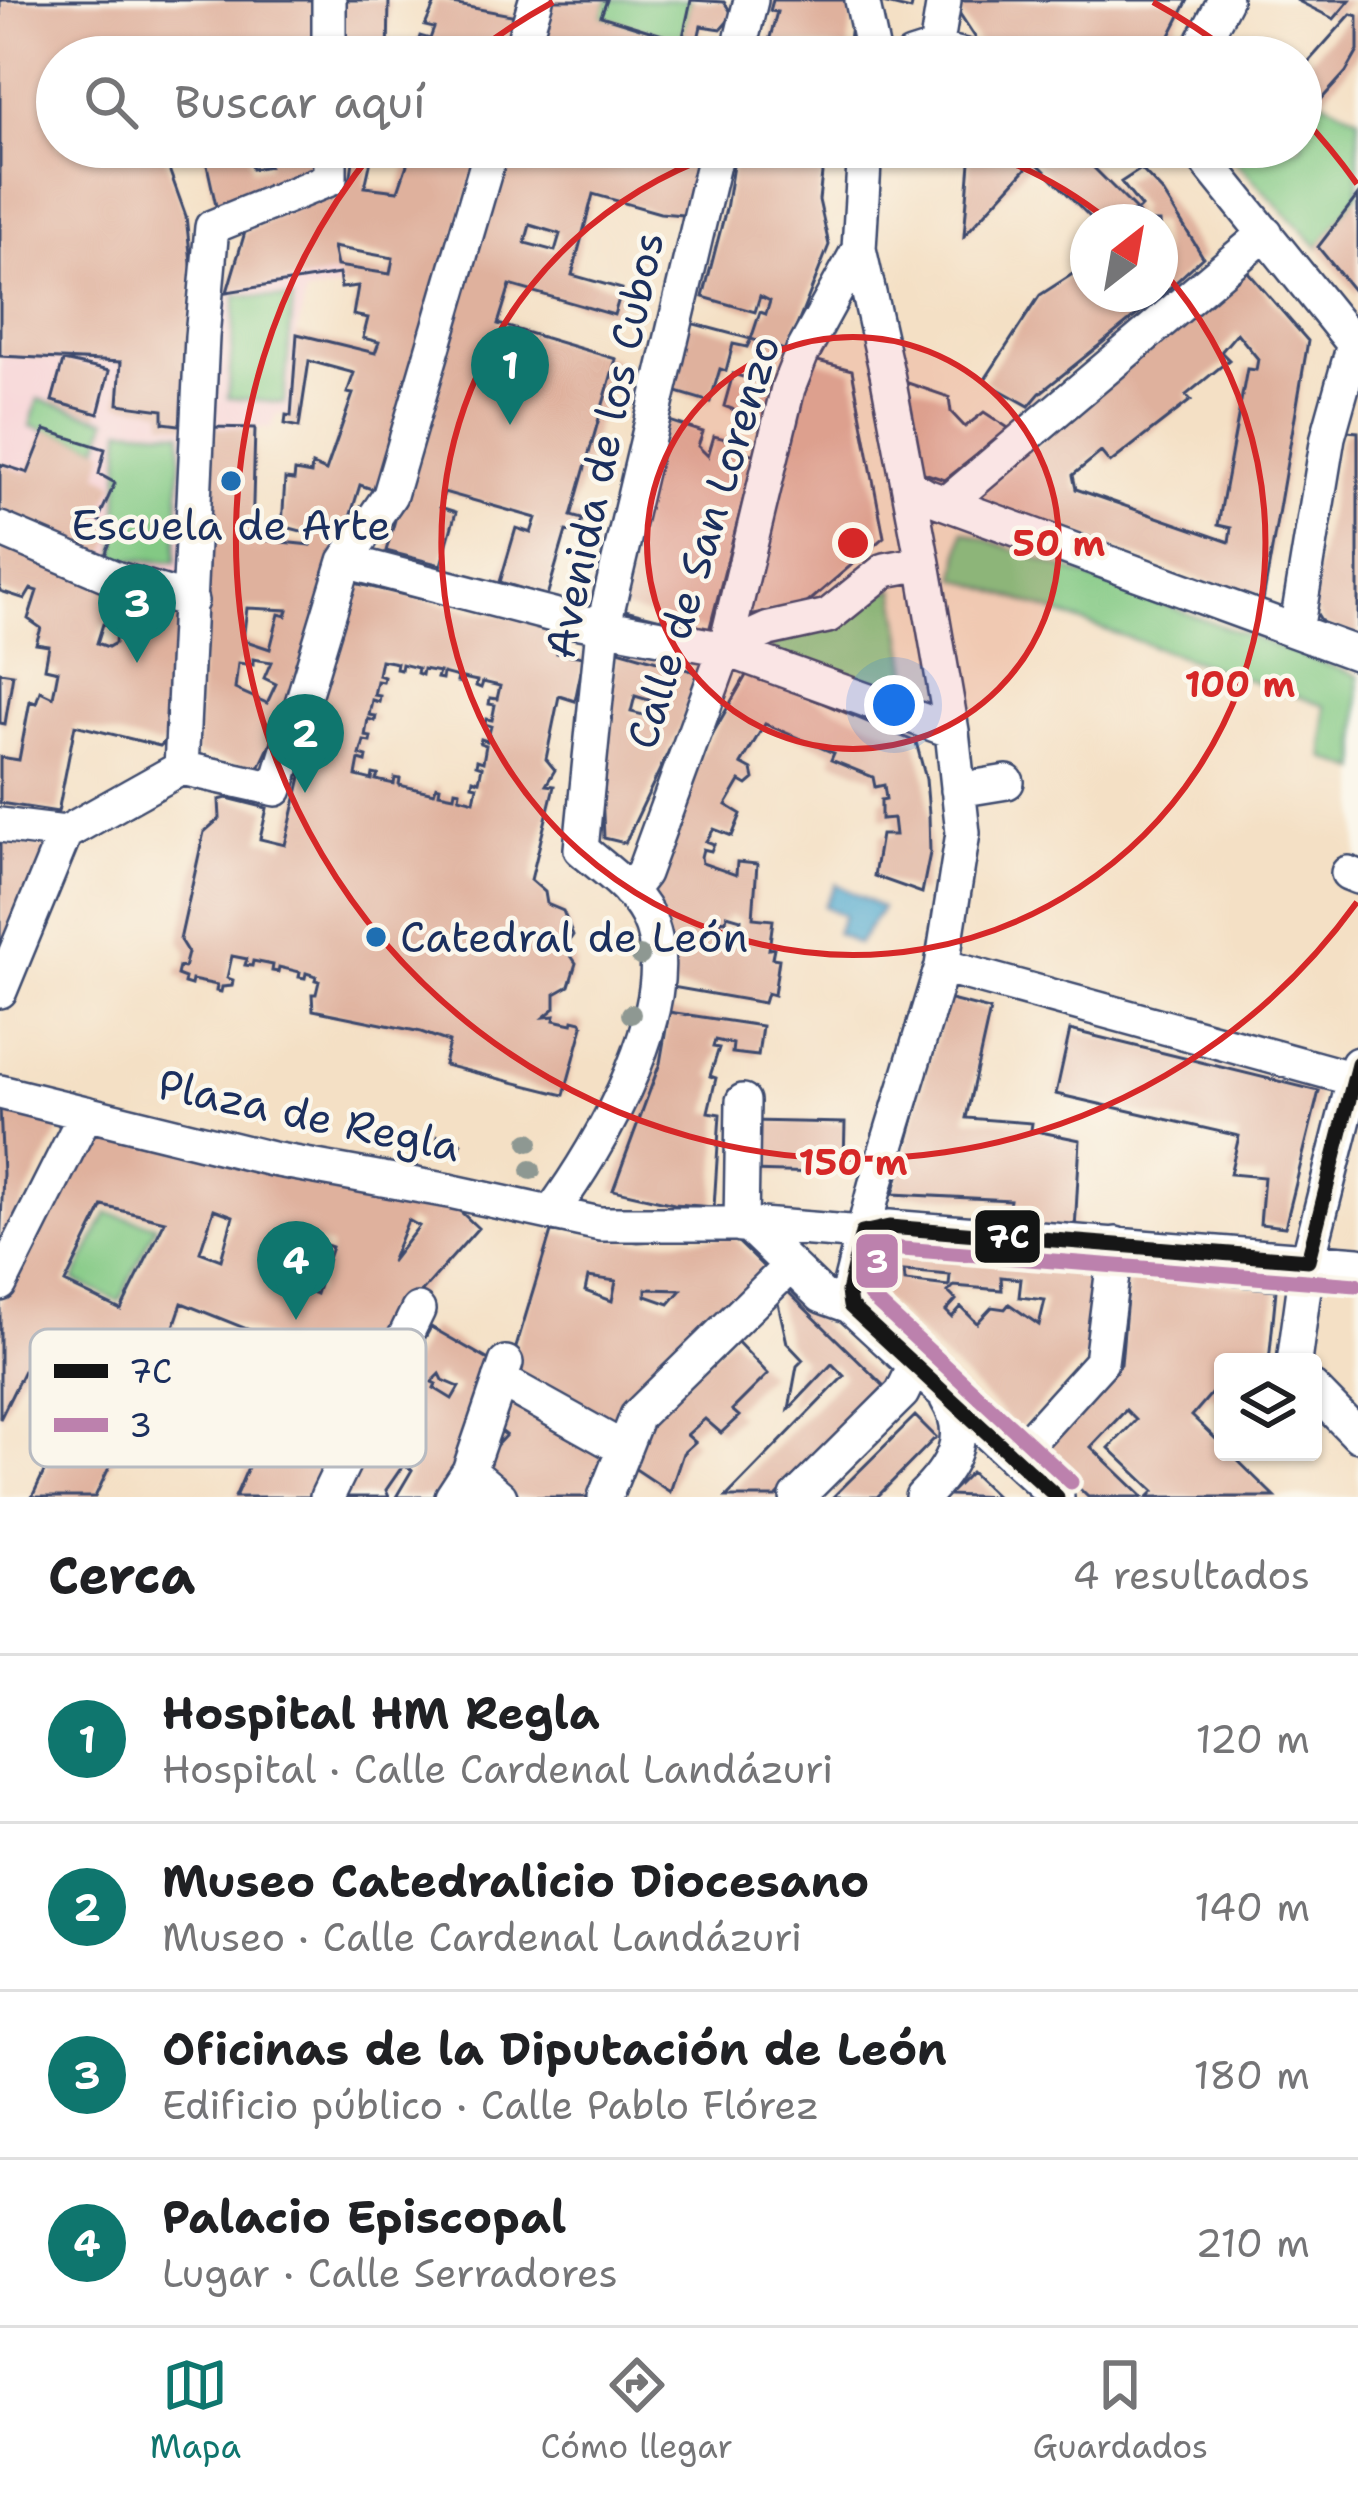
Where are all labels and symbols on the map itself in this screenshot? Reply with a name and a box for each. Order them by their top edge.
north arrow [1070,204,1178,312]
street label: Avenida de los Cubos [531,227,677,663]
pin: 1 [471,326,549,425]
street label: Calle de San Lorenzo [613,328,793,756]
marker: Escuela de Arte [218,468,244,494]
place label: Escuela de Arte [71,497,391,553]
text: 50 m [1013,519,1106,568]
centre of rings [832,522,874,564]
pin: 3 [98,564,176,663]
text: 100 m [1185,660,1296,709]
your location [864,675,924,735]
pin: 2 [266,694,344,793]
place label: Catedral de León [400,909,748,965]
marker: Catedral de León [363,924,389,950]
street label: Plaza de Regla [153,1056,465,1174]
text: 150 m [798,1138,908,1187]
line badge: 7C [973,1208,1042,1265]
text: 7C [986,1214,1030,1259]
pin: 4 [257,1221,335,1320]
line badge: 3 [854,1232,900,1290]
text: 3 [865,1239,889,1284]
legend [30,1329,426,1467]
text: 7C [129,1349,172,1394]
text: 3 [129,1403,152,1448]

